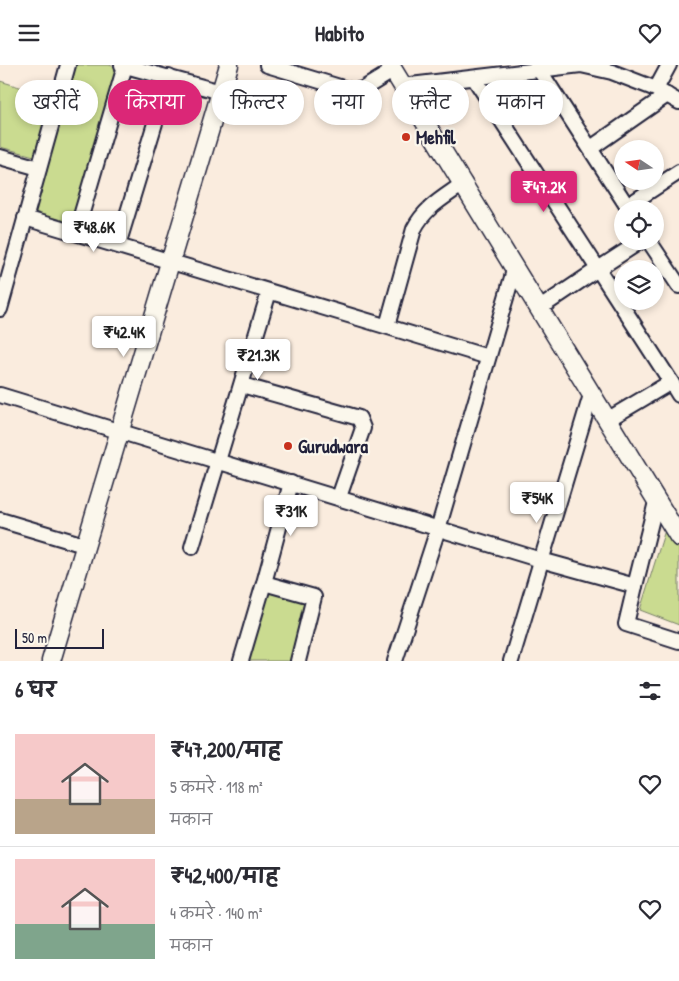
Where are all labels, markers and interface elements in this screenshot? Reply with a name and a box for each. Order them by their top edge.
text: Habito [315,18,364,48]
icon: menu [15,19,43,47]
icon: heart [636,19,664,47]
chip: खरीदें [15,80,98,125]
chip: किराया [108,80,202,125]
chip: फ़िल्टर [212,80,304,125]
chip: नया [314,80,382,125]
chip: फ़्लैट [392,80,469,125]
chip: मकान [479,80,563,125]
place label: Mehfil [416,124,456,150]
marker: Mehfil [400,131,412,143]
north arrow [614,140,664,190]
map controls [614,140,664,310]
pin: ₹47.2K [503,171,585,213]
text: ₹47.2K [522,176,566,198]
button: locate [614,200,664,250]
pin: ₹48.6K [53,211,135,253]
text: ₹48.6K [73,216,115,238]
button: layers [614,260,664,310]
pin: ₹42.4K [83,315,165,358]
text: ₹42.4K [103,321,145,343]
pin: ₹21.3K [217,339,299,381]
text: ₹21.3K [236,344,280,366]
place label: Gurudwara [298,433,369,459]
marker: Gurudwara [282,440,294,452]
pin: ₹54K [507,481,567,524]
text: ₹54K [521,487,553,509]
pin: ₹31K [261,495,321,537]
text: ₹31K [275,500,307,522]
scale bar [15,626,104,649]
text: 50 m [22,628,47,647]
text: 6 घर [15,675,56,704]
icon: filters [636,677,664,705]
text: ₹47,200/माह [170,735,281,764]
icon: home [55,754,115,814]
icon: heart [636,770,664,798]
text: 5 कमरे · 118 m² [170,776,263,798]
text: मकान [170,808,212,830]
text: ₹42,400/माह [170,861,279,890]
icon: home [55,879,115,939]
icon: heart [636,895,664,923]
text: 4 कमरे · 140 m² [170,902,262,924]
text: मकान [170,934,212,956]

